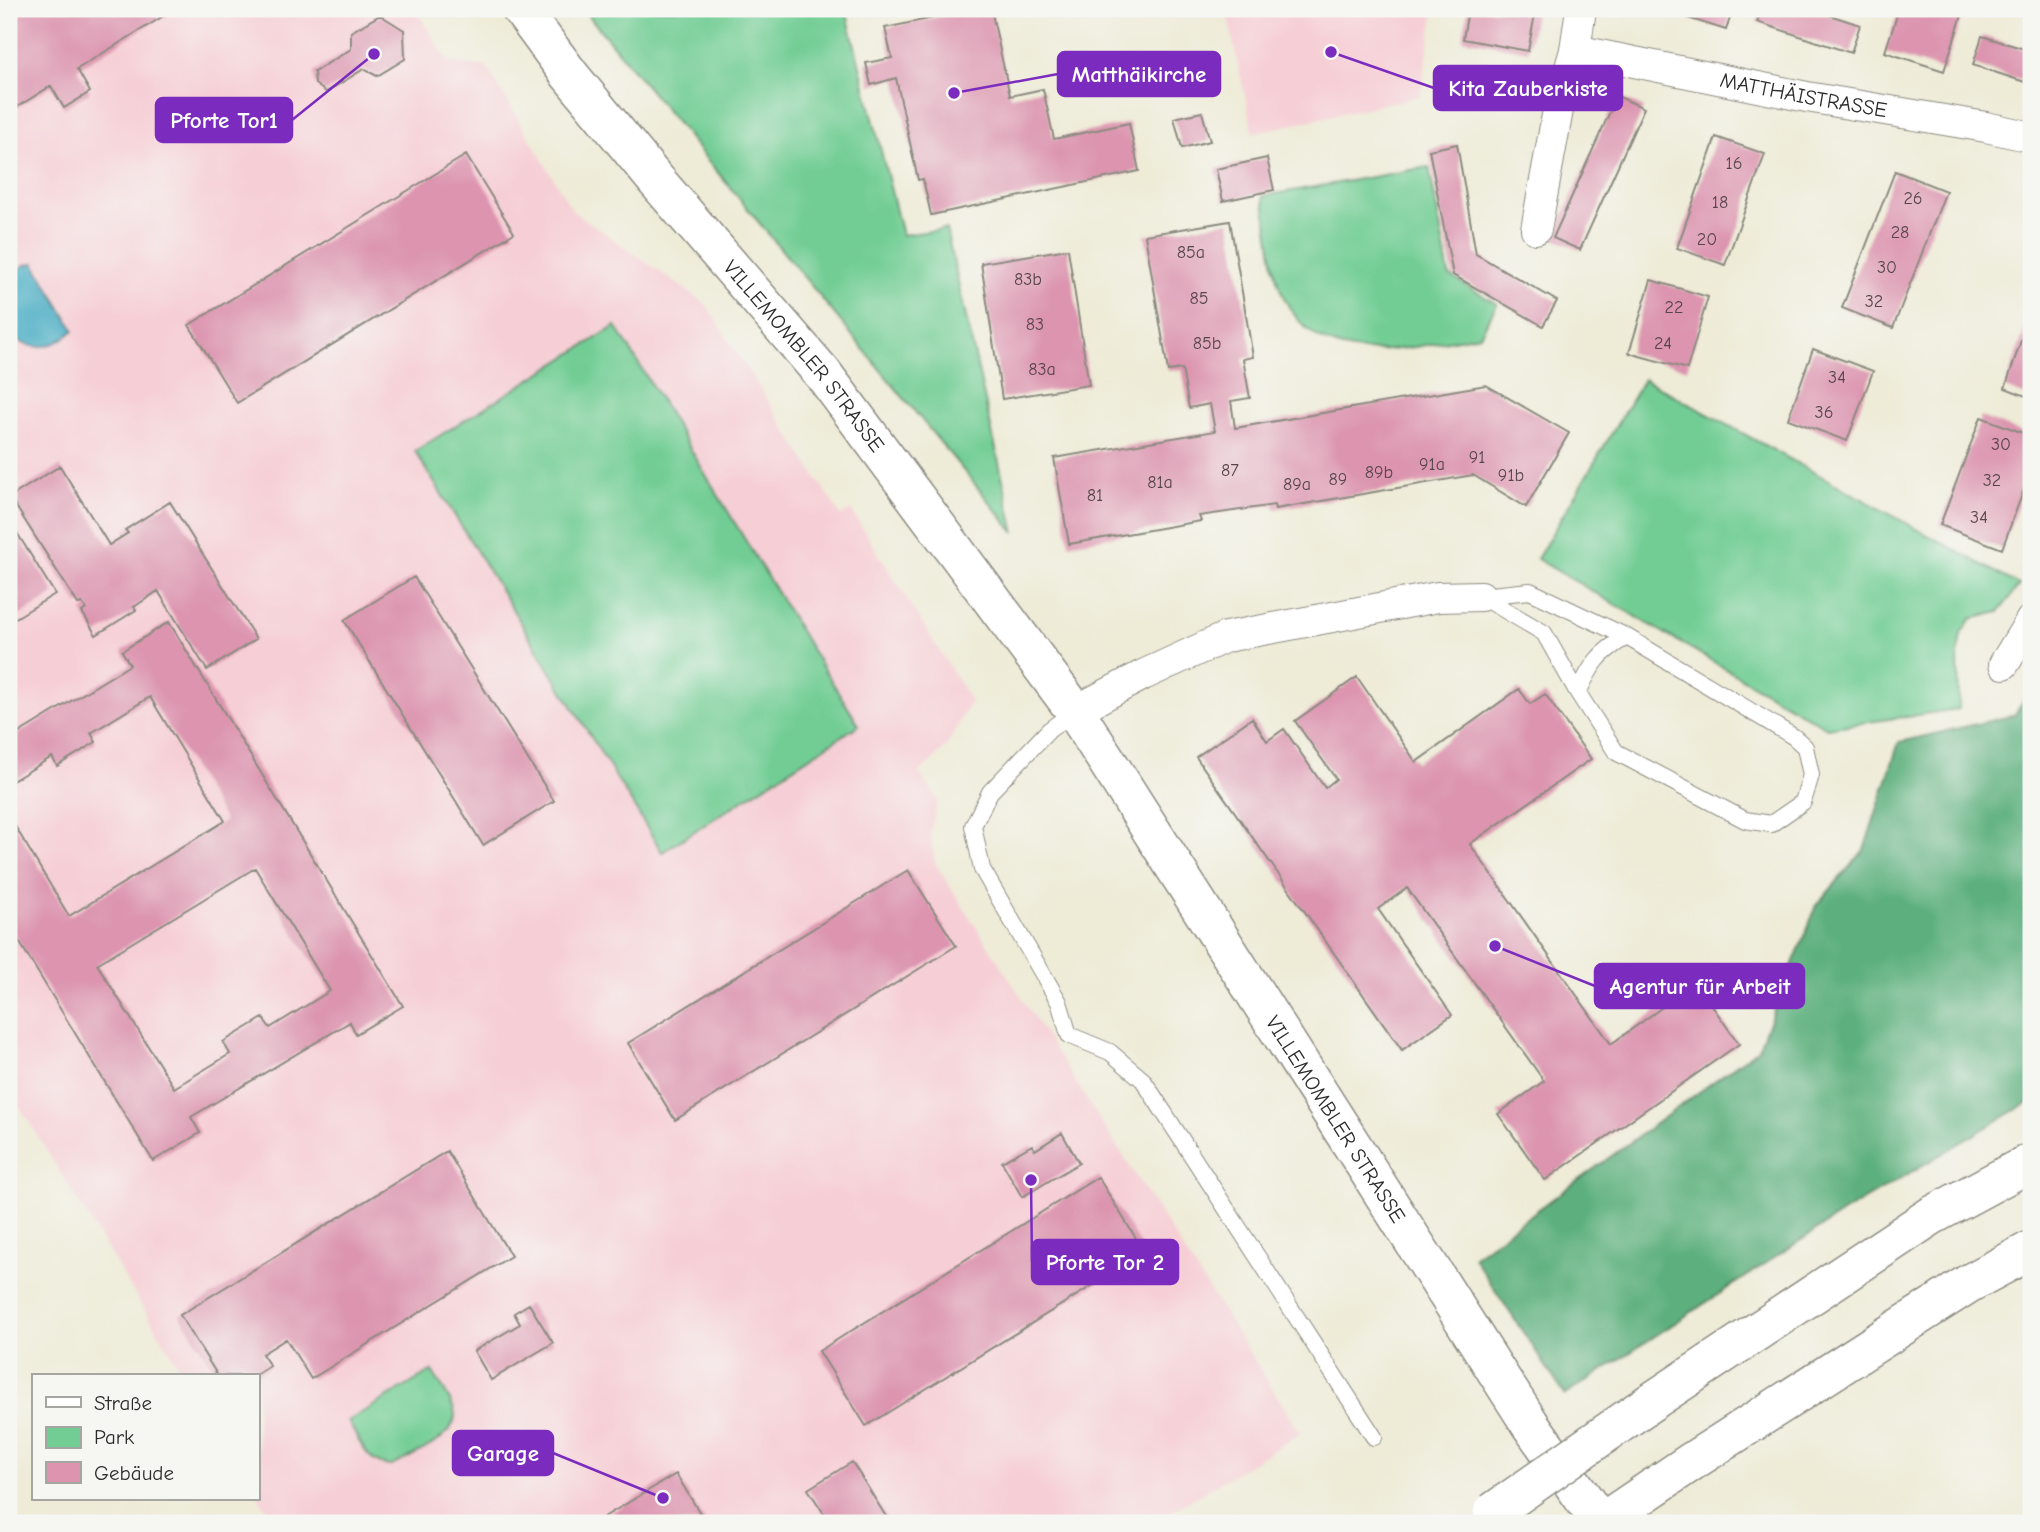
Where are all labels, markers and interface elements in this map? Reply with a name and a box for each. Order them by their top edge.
callout: Matthäikirche [1058,52,1220,96]
text: Matthäikirche [1072,61,1206,88]
callout: Kita Zauberkiste [1434,66,1622,110]
street label: MATTHÄISTRASSE [1718,68,1889,122]
text: Kita Zauberkiste [1448,75,1608,102]
callout: Pforte Tor1 [156,98,292,142]
text: Pforte Tor1 [170,107,278,134]
house number: 16 [1726,153,1742,174]
house number: 26 [1903,188,1923,209]
house number: 18 [1712,192,1728,213]
house number: 28 [1891,222,1909,243]
house number: 20 [1697,229,1717,250]
house number: 85a [1177,242,1205,263]
street label: VILLEMOMBLER STRASSE [718,255,889,457]
house number: 30 [1877,257,1897,278]
house number: 83b [1014,269,1042,290]
house number: 85 [1189,288,1209,309]
house number: 32 [1865,291,1883,312]
house number: 22 [1665,297,1683,318]
house number: 83 [1026,314,1044,335]
house number: 85b [1193,333,1221,354]
house number: 24 [1654,333,1672,354]
house number: 83a [1028,359,1056,380]
house number: 34 [1828,367,1846,388]
house number: 36 [1815,402,1833,423]
house number: 30 [1991,434,2011,455]
house number: 91 [1469,447,1485,468]
house number: 91a [1419,454,1445,475]
house number: 87 [1221,460,1239,481]
house number: 89b [1365,462,1393,483]
house number: 91b [1498,465,1524,486]
house number: 89 [1329,469,1347,490]
house number: 32 [1983,470,2001,491]
house number: 81a [1147,472,1173,493]
house number: 89a [1283,474,1311,495]
house number: 81 [1087,485,1103,506]
house number: 34 [1970,507,1988,528]
callout: Agentur für Arbeit [1595,964,1804,1008]
text: Agentur für Arbeit [1609,973,1791,1000]
street label: VILLEMOMBLER STRASSE [1261,1011,1410,1227]
callout: Pforte Tor 2 [1032,1240,1178,1284]
text: Pforte Tor 2 [1046,1249,1164,1276]
legend [32,1374,259,1500]
text: Straße [94,1391,152,1415]
text: Park [94,1425,134,1449]
callout: Garage [453,1431,553,1475]
text: Garage [467,1440,539,1467]
text: Gebäude [94,1461,174,1485]

